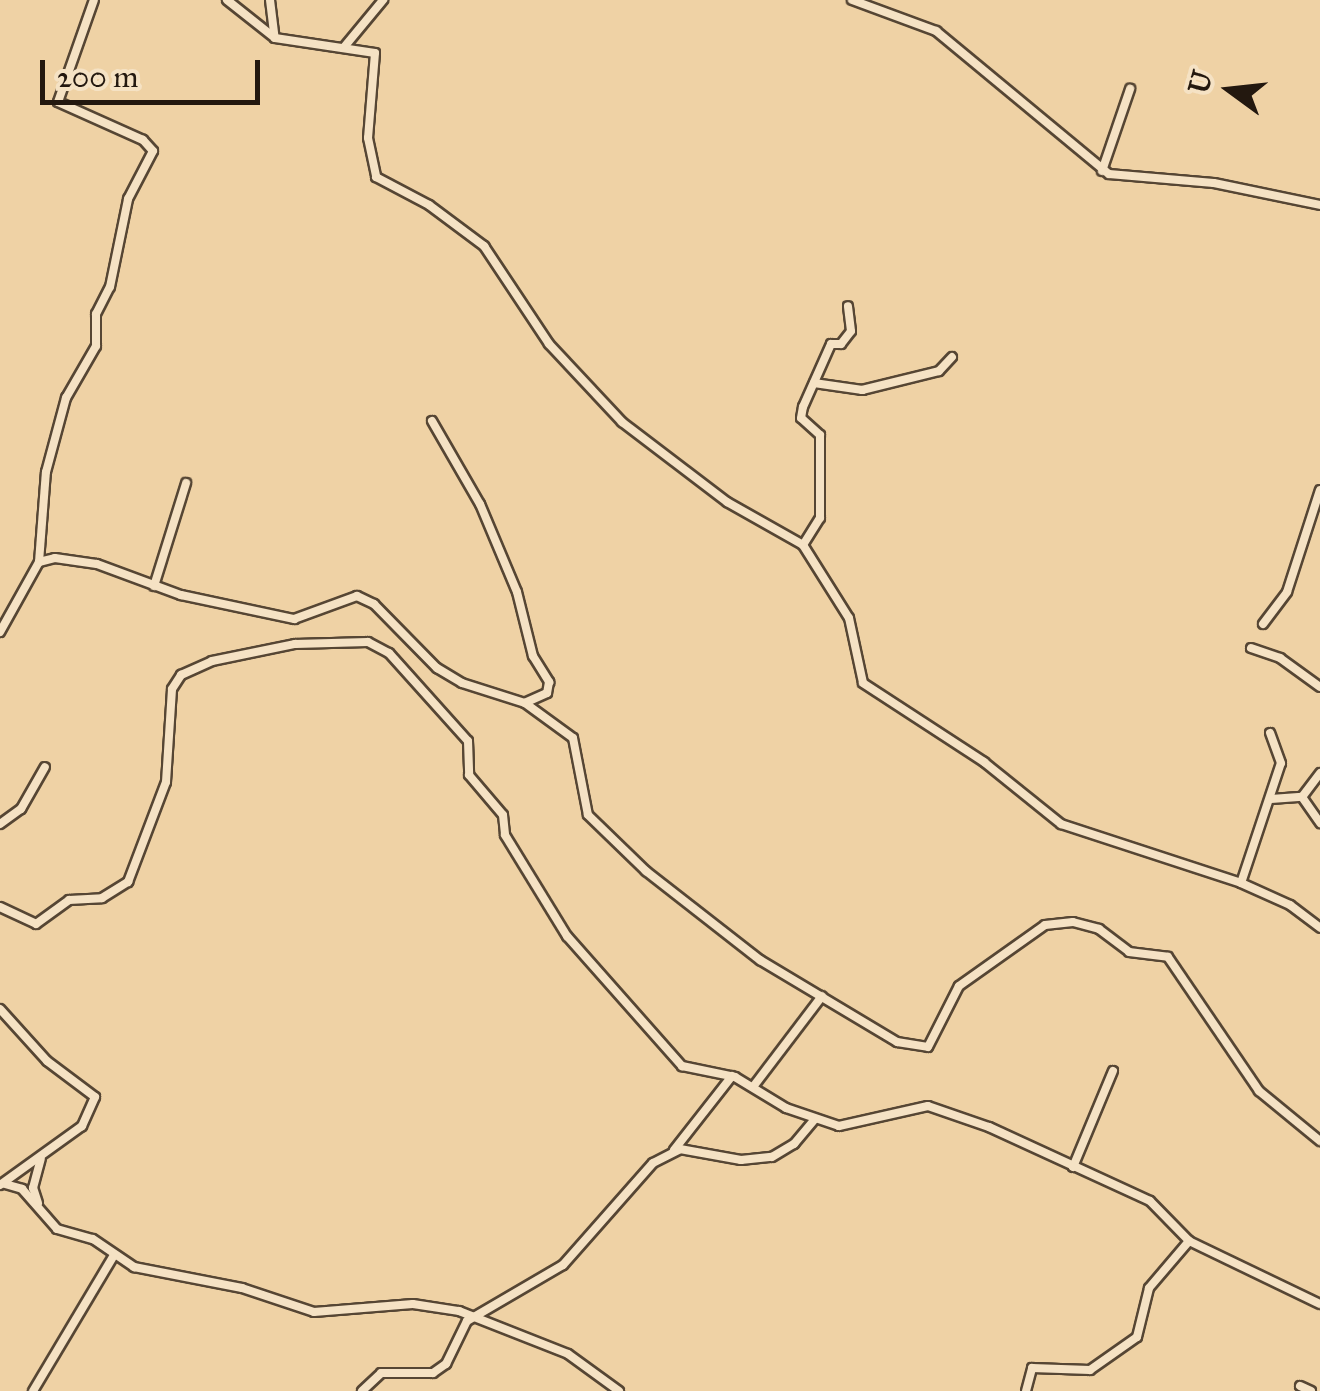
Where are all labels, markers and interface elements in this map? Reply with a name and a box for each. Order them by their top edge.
scale bar [45,40,265,102]
north arrow [1180,40,1280,140]
text: 200 m [57,59,138,95]
text: U [1181,67,1220,97]

